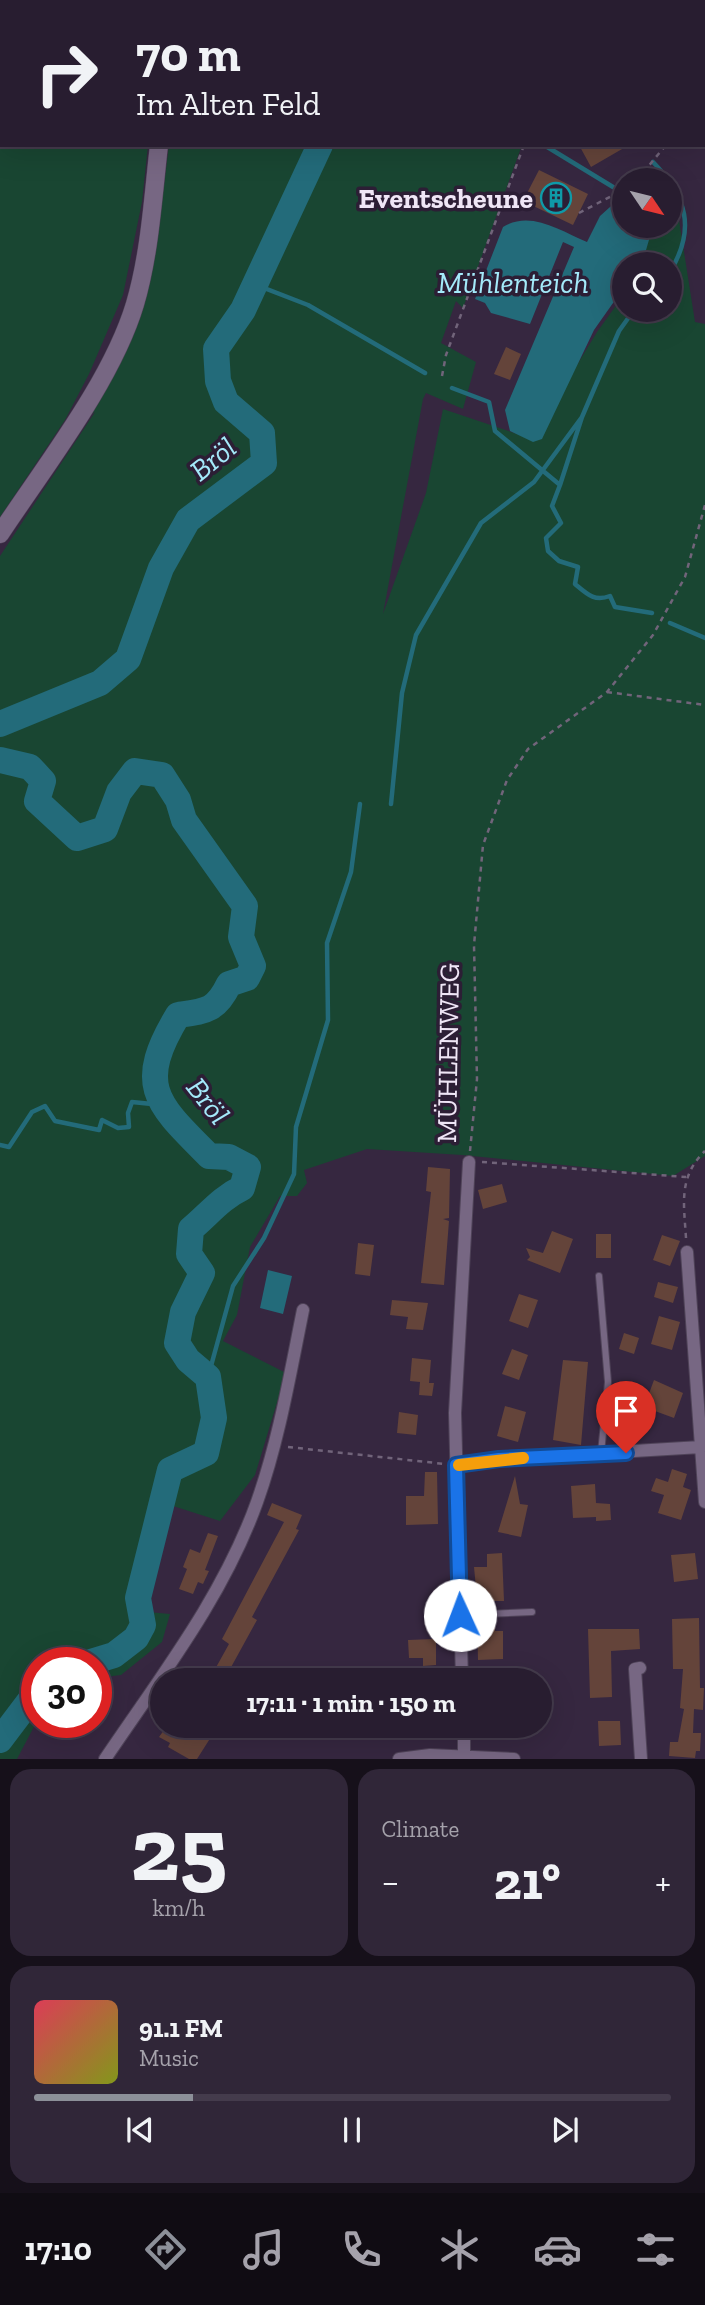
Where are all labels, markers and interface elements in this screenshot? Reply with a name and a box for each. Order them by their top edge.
text: 70 m [136,25,241,84]
icon: right [21,28,112,119]
text: Im Alten Feld [136,85,320,123]
north arrow [612,168,682,238]
map controls [612,168,682,322]
building icon: Eventscheune [539,181,573,215]
place label: Eventscheune [358,182,533,215]
button: search [612,252,682,322]
water label: Mühlenteich [437,265,589,301]
water label: Bröl [183,430,243,488]
street label: MÜHLENWEG [430,963,466,1143]
water label: Bröl [179,1071,237,1131]
pin [596,1381,656,1453]
icon: arrive [607,1392,645,1430]
position arrow [423,1578,497,1652]
speed limit sign: 30 [21,1647,112,1738]
text: 17:11 · 1 min · 150 m [246,1687,456,1719]
text: 25 [131,1794,227,1903]
text: Climate [382,1815,459,1843]
text: 21° [494,1850,561,1912]
text: − [382,1859,399,1905]
text: + [655,1859,671,1905]
text: km/h [153,1894,205,1922]
text: 91.1 FM [139,2012,223,2044]
text: Music [139,2044,199,2072]
icon: previous [121,2111,159,2149]
icon: pause [333,2111,371,2149]
icon: next [546,2111,584,2149]
icon: directions [141,2225,190,2274]
icon: music [239,2225,288,2274]
icon: phone [337,2225,386,2274]
icon: climate [435,2225,484,2274]
icon: car [533,2225,582,2274]
icon: filters [631,2225,680,2274]
text: 17:10 [25,2230,92,2268]

